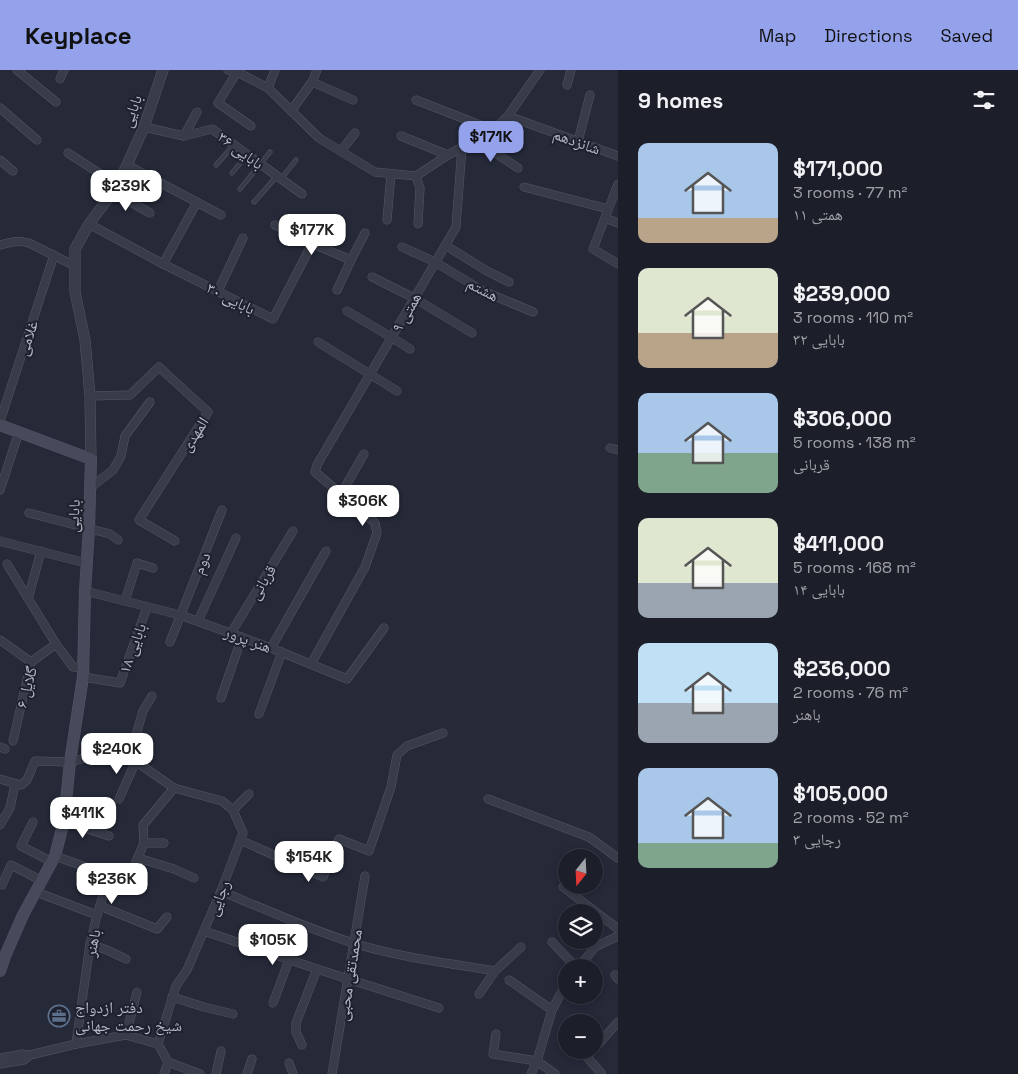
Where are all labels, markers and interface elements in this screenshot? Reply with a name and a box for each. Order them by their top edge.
text: Keyplace [25,20,132,51]
text: Map [759,24,796,47]
text: Directions [824,24,913,47]
text: Saved [941,24,993,47]
icon: filters [970,86,998,114]
text: 9 homes [638,87,723,114]
street label: بابایی [116,92,147,130]
pin: $171K [456,121,526,163]
street label: شانزدهم [550,123,603,160]
text: $171K [470,126,512,147]
street label: بابایی ۳۶ [214,127,268,174]
text: $171,000 [793,155,883,182]
icon: home [678,163,738,223]
pin: $239K [91,170,161,212]
text: $239K [102,175,150,196]
text: 3 rooms · 77 m² [793,182,907,203]
text: همتی ۱۱ [793,204,843,225]
pin: $177K [277,214,347,256]
text: $177K [290,219,334,240]
street label: هشتم [463,273,502,306]
street label: بابایی ۳۰ [203,277,259,320]
text: $239,000 [793,280,890,307]
street label: همتی ۹ [387,288,426,336]
icon: home [678,288,738,348]
text: 3 rooms · 110 m² [793,307,913,328]
street label: غلامی [12,318,43,359]
text: بابایی ۳۲ [793,329,845,350]
text: $306,000 [793,405,892,432]
street label: المهدی [175,413,213,456]
icon: home [678,413,738,473]
text: 5 rooms · 138 m² [793,432,916,453]
text: قربانی [793,454,830,475]
pin: $306K [328,484,398,527]
text: $306K [338,490,388,511]
street label: بابایی [62,499,85,533]
text: $411,000 [793,530,884,557]
icon: home [678,538,738,598]
street label: دوم [188,549,215,577]
text: 5 rooms · 168 m² [793,557,916,578]
street label: قربانی [244,561,281,604]
text: بابایی ۱۴ [793,579,845,600]
street label: بابایی ۱۸ [114,620,151,676]
street label: هنر پرور [220,621,274,658]
text: $236,000 [793,655,891,682]
street label: گلایل ۶ [11,663,42,710]
icon: home [678,663,738,723]
text: 2 rooms · 76 m² [793,682,908,703]
text: باهنر [793,704,821,725]
pin: $240K [82,732,152,775]
text: $240K [92,738,142,759]
text: $105,000 [793,780,888,807]
icon: home [678,788,738,848]
pin: $411K [48,796,118,839]
text: $411K [61,802,105,823]
text: 2 rooms · 52 m² [793,807,909,828]
text: رجایی ۳ [793,829,841,850]
pin: $154K [274,840,344,883]
text: $154K [286,846,332,867]
north arrow [558,849,602,894]
map controls [558,849,603,1059]
pin: $236K [77,862,147,905]
text: $236K [88,868,136,889]
street label: رجایی [202,877,235,919]
button: layers [558,904,603,949]
pin: $105K [238,924,308,966]
street label: باهنر [79,927,105,960]
street label: محمدتقی محبی [332,928,367,1022]
text: $105K [250,929,296,950]
button: + [558,959,603,1004]
place label: دفتر ازدواج شیخ رحمت جهانی [75,997,182,1036]
office icon: دفتر ازدواج شیخ رحمت جهانی [47,1004,71,1028]
button: − [558,1014,603,1059]

